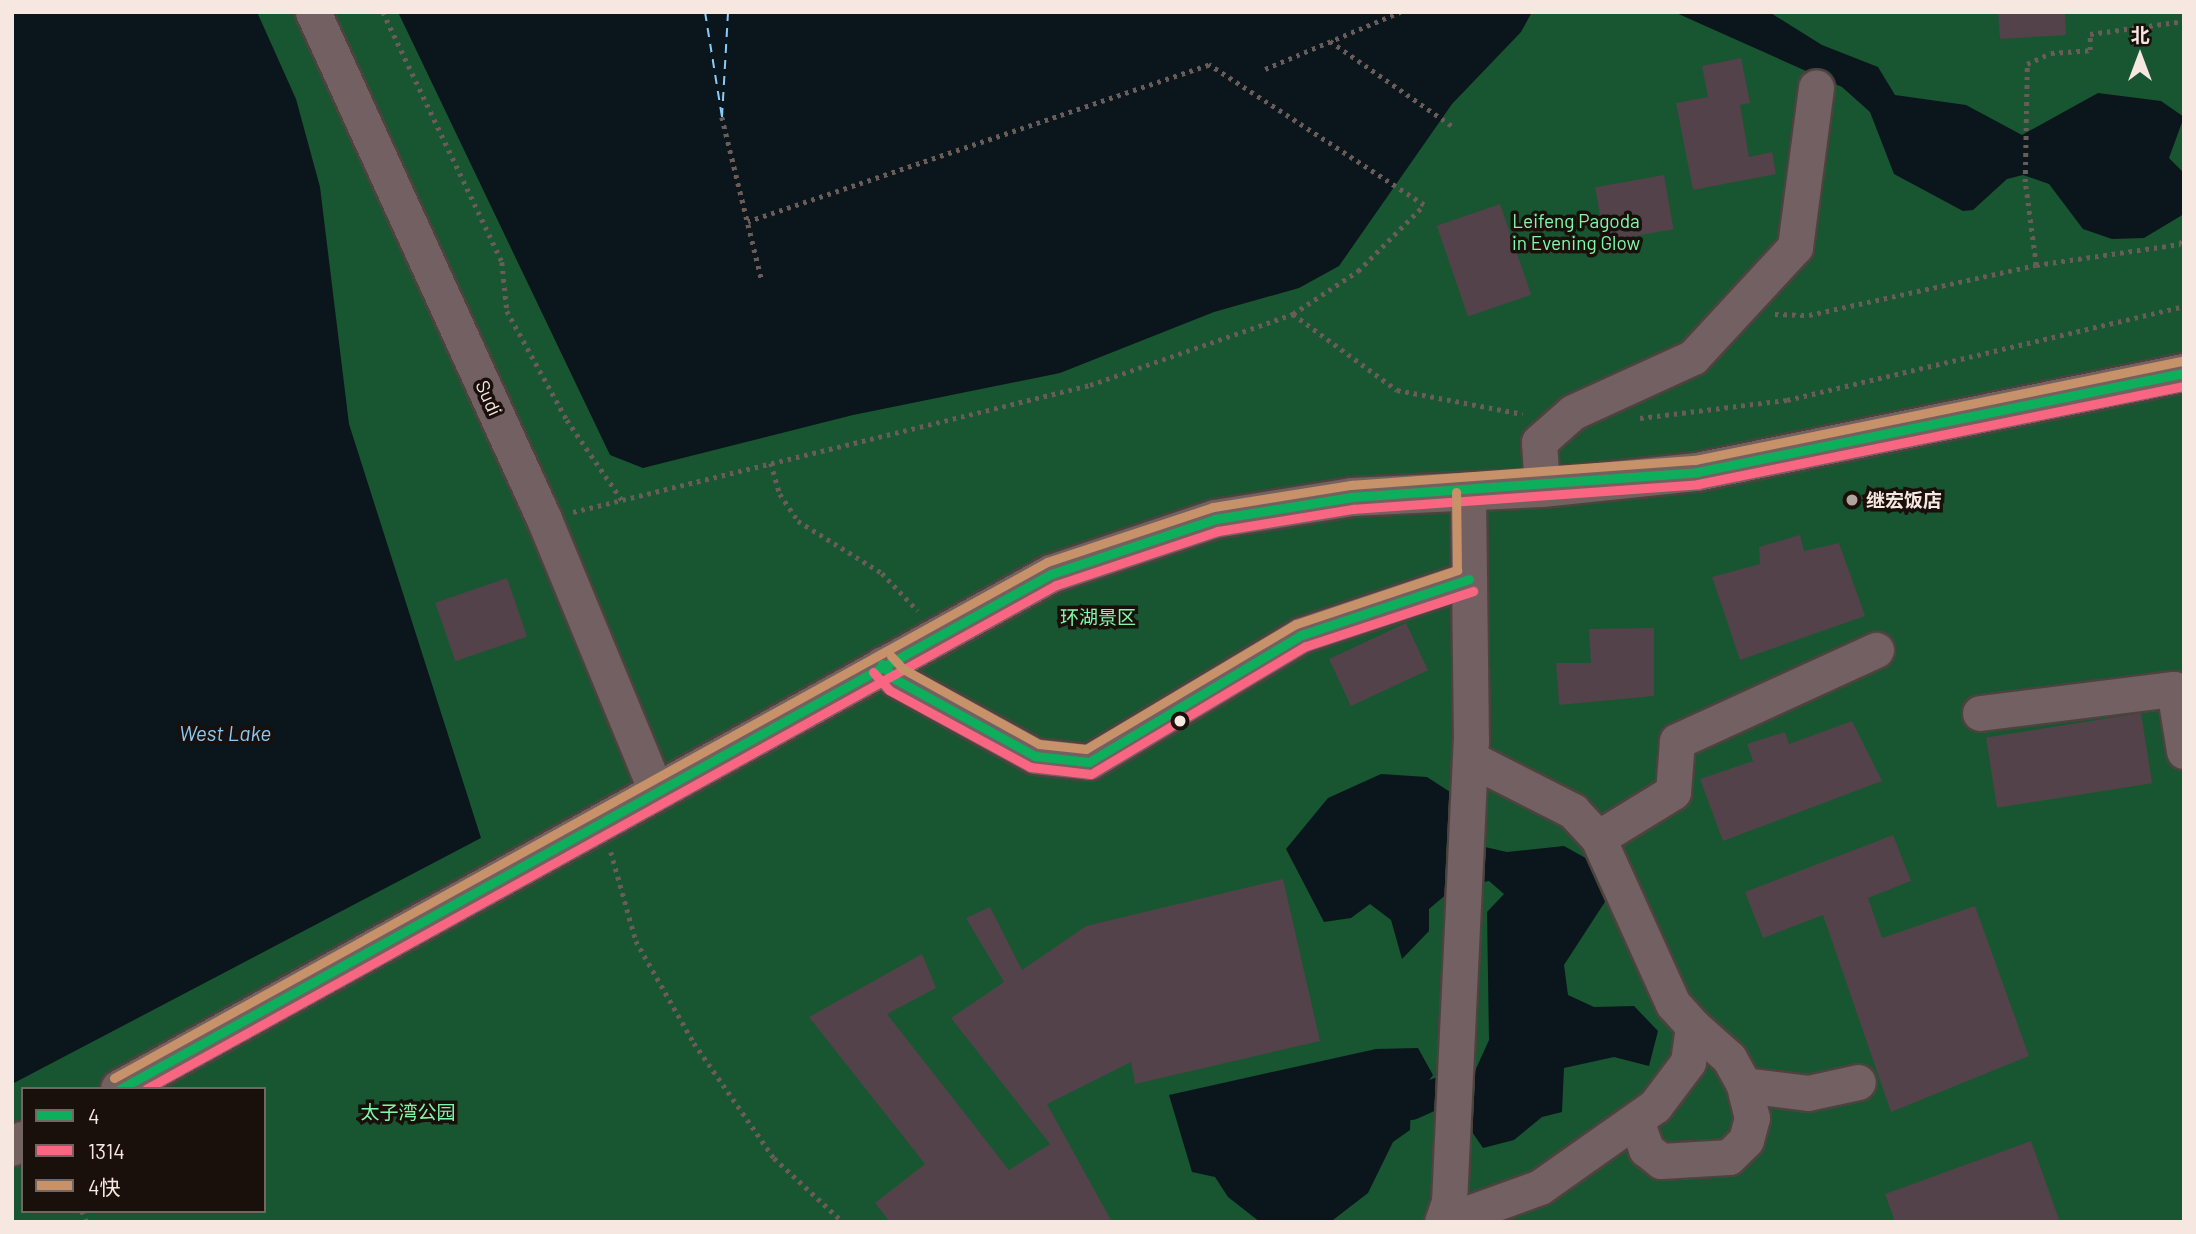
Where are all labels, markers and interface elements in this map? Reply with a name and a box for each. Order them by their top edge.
north arrow [2105,21,2175,91]
text: 北 [2130,23,2150,46]
park label: Leifeng Pagoda in Evening Glow [1512,210,1640,254]
street label: Sudi [471,377,507,419]
place label: 继宏饭店 [1866,489,1942,511]
marker: 继宏饭店 [1844,492,1860,508]
park label: 环湖景区 [1060,606,1136,628]
unlabelled marker [1173,714,1187,728]
water label: West Lake [179,720,271,746]
legend [21,1087,266,1213]
park label: 太子湾公园 [361,1101,455,1123]
text: 4 [88,1103,100,1128]
text: 1314 [88,1138,125,1163]
text: 4快 [88,1174,121,1199]

